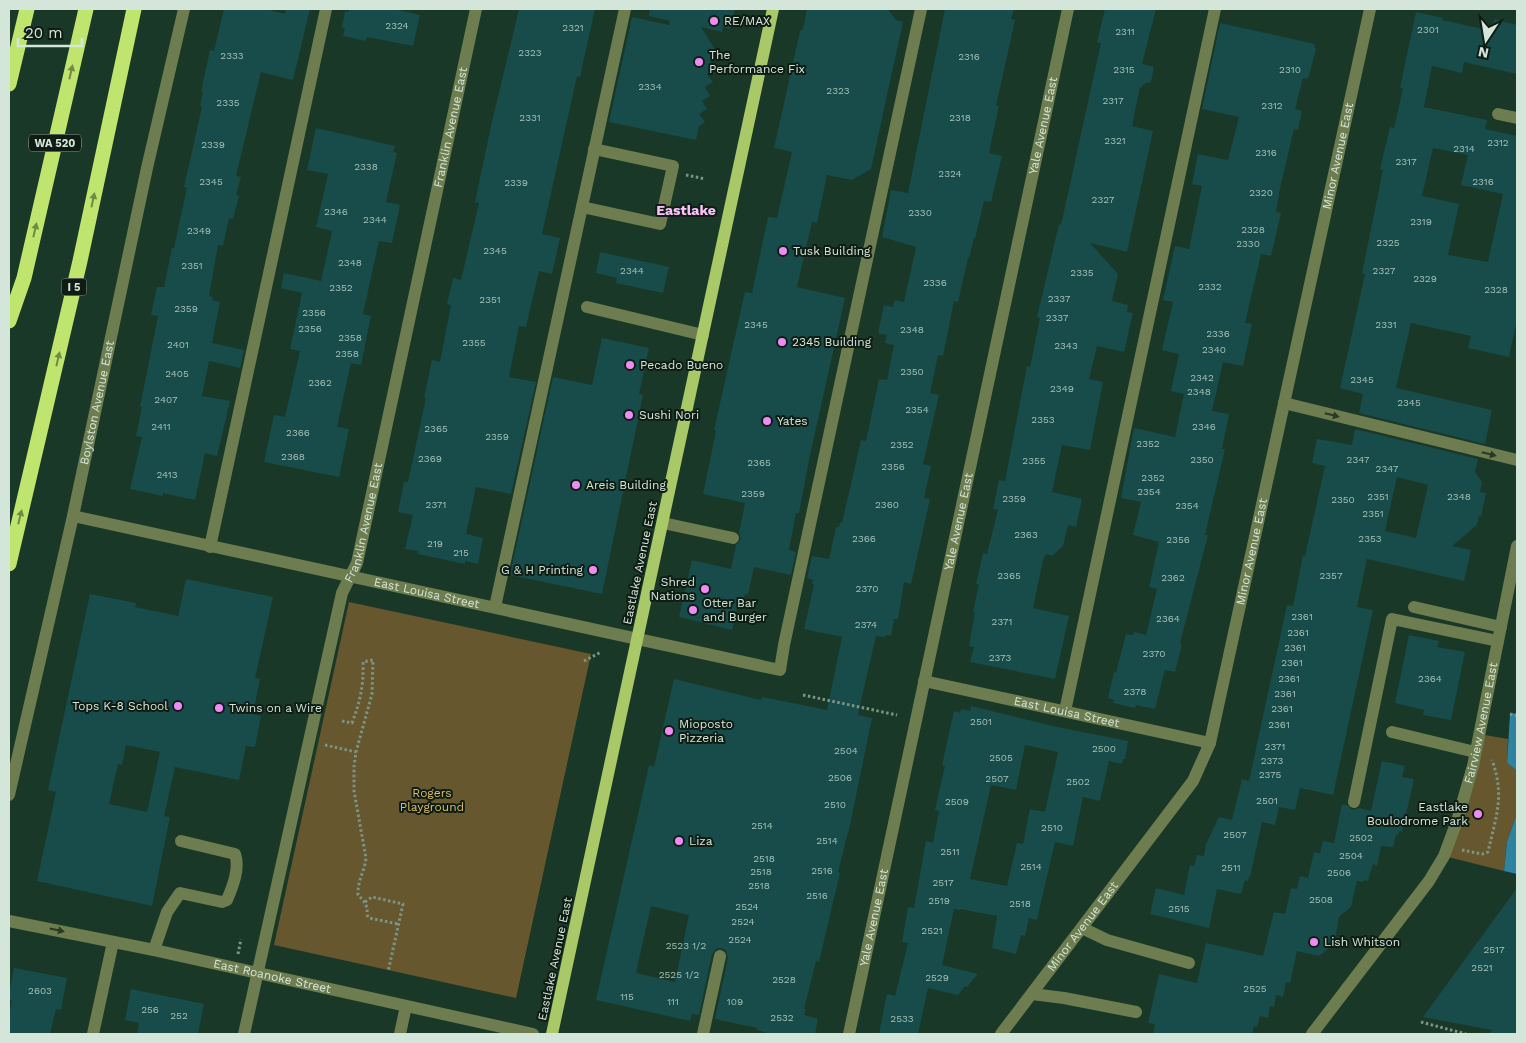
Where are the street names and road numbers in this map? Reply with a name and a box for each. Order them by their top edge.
street label: Franklin Avenue East [431,66,470,189]
street label: Yale Avenue East [1026,75,1060,176]
street label: Minor Avenue East [1320,101,1356,211]
road number: WA 520 [29,134,81,152]
road number: I 5 [62,278,86,296]
street label: Boylston Avenue East [77,339,117,466]
street label: Franklin Avenue East [341,462,385,585]
street label: Yale Avenue East [941,472,976,572]
street label: Minor Avenue East [1233,497,1270,606]
street label: Eastlake Avenue East [620,500,660,626]
street label: East Louisa Street [373,575,481,611]
street label: Fairview Avenue East [1461,661,1501,785]
street label: East Louisa Street [1013,694,1121,730]
street label: Yale Avenue East [857,868,891,968]
street label: Minor Avenue East [1044,879,1121,974]
street label: Eastlake Avenue East [535,896,575,1022]
street label: East Roanoke Street [212,956,332,996]

